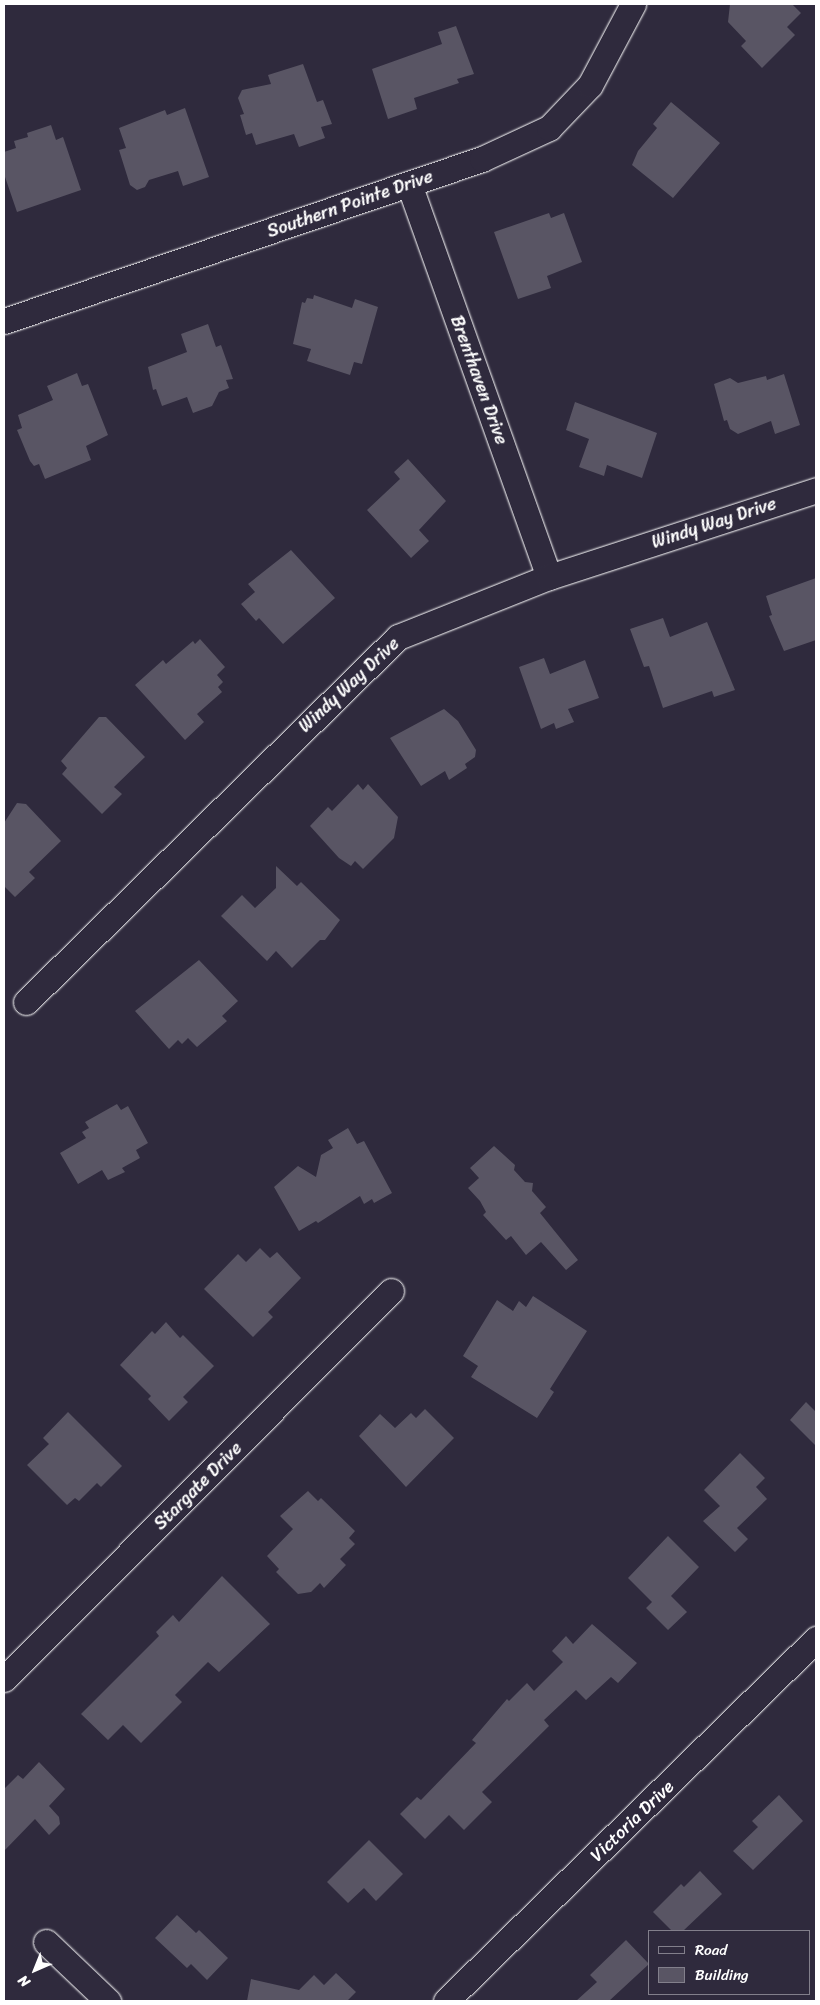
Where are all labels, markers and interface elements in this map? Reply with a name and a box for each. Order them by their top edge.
street label: Southern Pointe Drive [264,165,436,243]
street label: Brenthaven Drive [446,313,512,447]
street label: Windy Way Drive [649,493,779,553]
street label: Windy Way Drive [294,633,404,737]
street label: Stargate Drive [149,1437,247,1535]
street label: Victoria Drive [585,1776,679,1866]
legend [648,1930,810,1995]
text: Road [695,1937,727,1963]
north arrow [10,1945,60,1995]
text: Building [695,1962,749,1988]
text: N [12,1969,36,1994]

